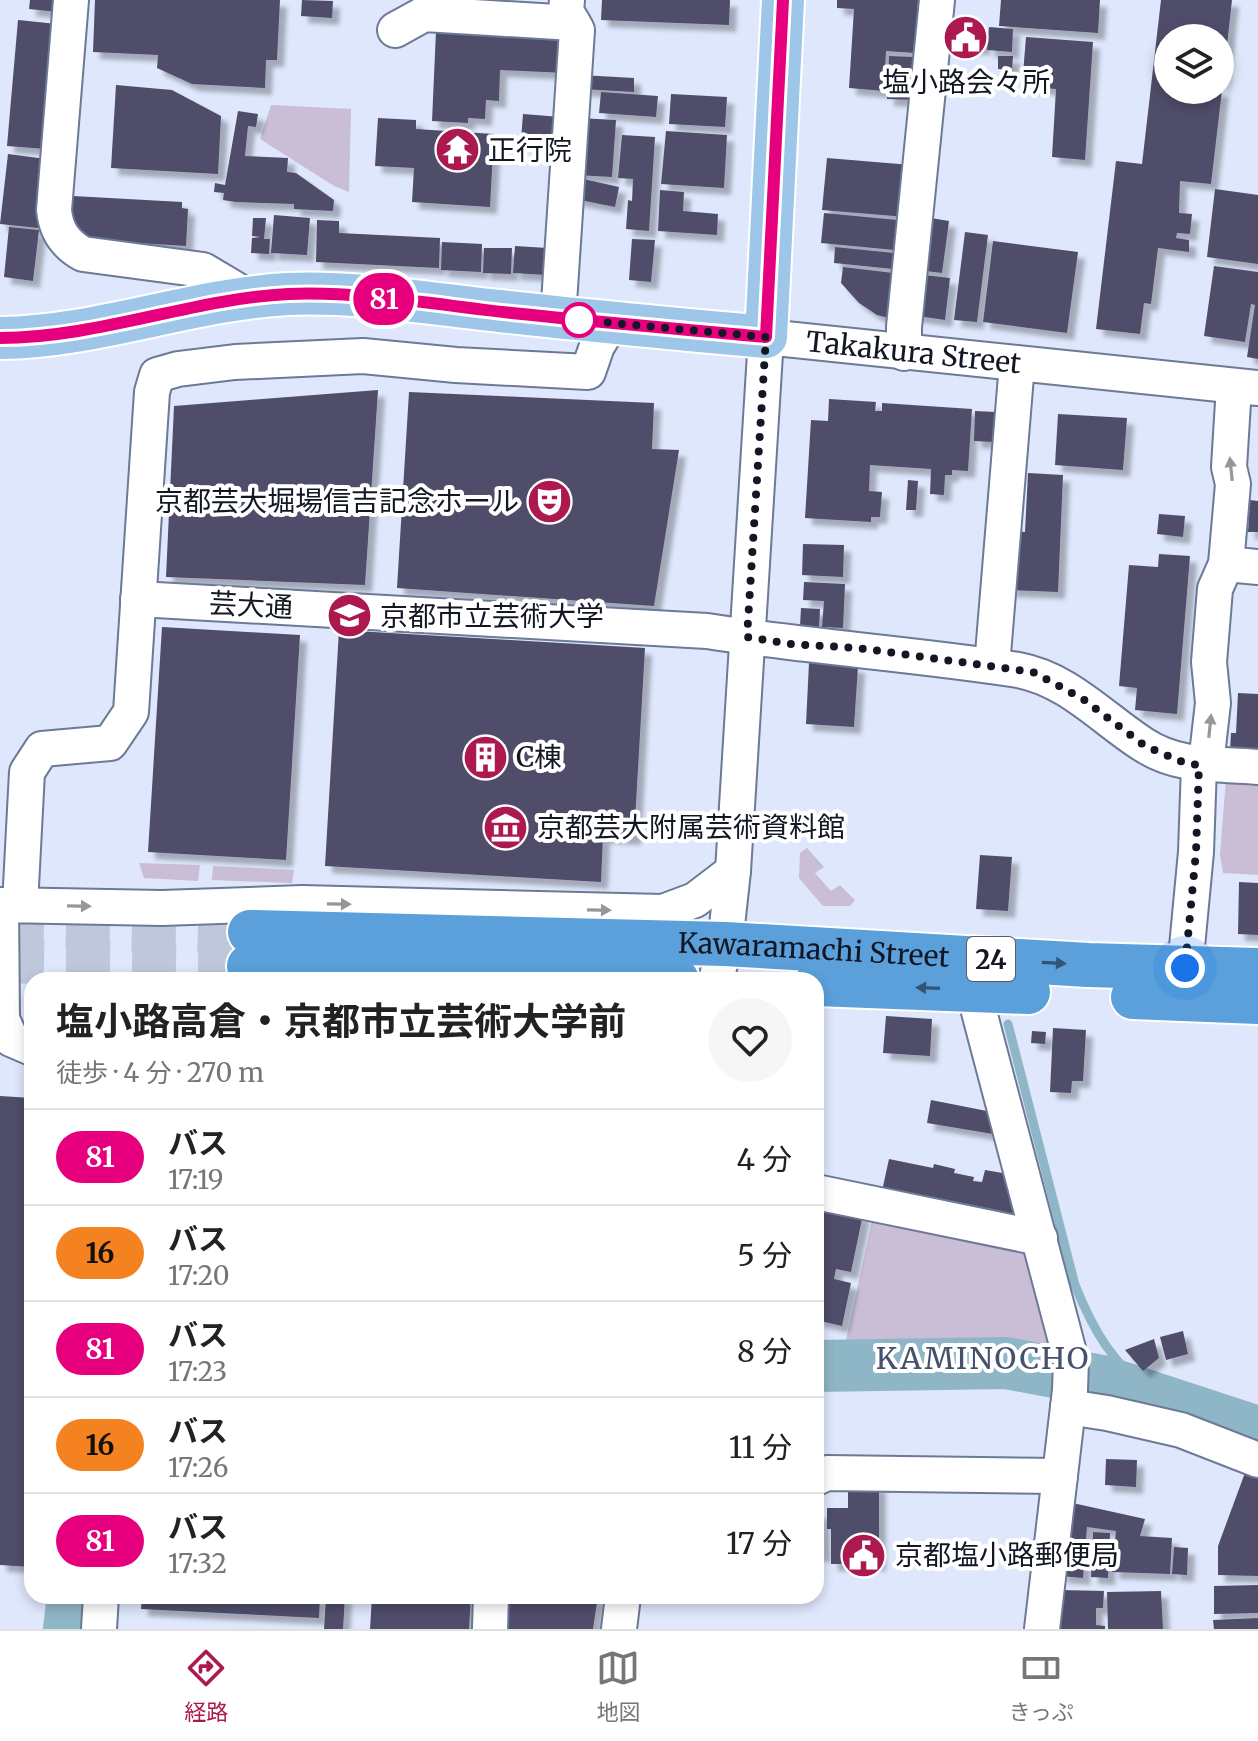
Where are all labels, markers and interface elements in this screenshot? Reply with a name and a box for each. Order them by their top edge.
public building icon: 塩小路会々所 [942,13,990,61]
map controls [1154,24,1234,104]
button: layers [1154,24,1234,104]
place label: 塩小路会々所 [882,64,1050,100]
temple icon: 正行院 [433,126,481,174]
place label: 正行院 [488,132,572,168]
line badge: 81 [348,273,420,325]
text: 81 [369,281,399,317]
unlabelled marker [562,303,596,337]
street label: Takakura Street [804,323,1023,381]
one-way arrow [1225,456,1238,481]
theatre icon: 京都芸大堀場信吉記念ホール [526,477,574,525]
place label: 京都芸大堀場信吉記念ホール [155,483,519,519]
street label: 芸大通 [208,585,294,625]
school or university icon: 京都市立芸術大学 [325,592,373,640]
place label: 京都市立芸術大学 [380,598,604,634]
one-way arrow [1204,713,1217,738]
building icon: C棟 [461,733,509,781]
place label: C棟 [516,739,562,775]
museum icon: 京都芸大附属芸術資料館 [482,803,530,851]
place label: 京都芸大附属芸術資料館 [537,809,845,845]
one-way arrow [327,898,352,910]
one-way arrow [67,900,92,913]
one-way arrow [587,903,612,916]
street label: Kawaramachi Street [677,925,951,975]
road number: 24 [967,937,1015,981]
your location [1165,948,1205,988]
one-way arrow [1042,957,1067,970]
one-way arrow [915,981,940,994]
text: 塩小路高倉・京都市立芸術大学前 [56,998,626,1045]
button: heart [708,998,792,1082]
text: 徒歩 · 4 分 · 270 m [56,1056,264,1089]
text: バス [168,1124,228,1162]
text: 81 [85,1139,115,1175]
text: 4 分 [736,1140,792,1178]
text: 17:19 [168,1163,223,1196]
text: バス [168,1220,228,1258]
text: 16 [85,1235,115,1271]
text: 5 分 [737,1236,792,1274]
text: 17:20 [168,1259,230,1292]
text: バス [168,1316,228,1354]
text: 81 [85,1331,115,1367]
text: 8 分 [737,1332,792,1370]
district label: KAMINOCHO [876,1339,1090,1377]
text: 17:23 [168,1355,227,1388]
text: バス [168,1412,228,1450]
text: 16 [85,1427,115,1463]
text: 11 分 [729,1428,792,1466]
text: 17:26 [168,1451,228,1484]
text: バス [168,1508,228,1546]
text: 81 [85,1523,115,1559]
text: 17 分 [726,1524,792,1562]
public building icon: 京都塩小路郵便局 [840,1531,888,1579]
place label: 京都塩小路郵便局 [895,1537,1119,1573]
text: 17:32 [168,1547,227,1580]
tab: 経路 [184,1646,228,1726]
tab: 地図 [596,1646,640,1726]
tab: きっぷ [1009,1646,1074,1726]

